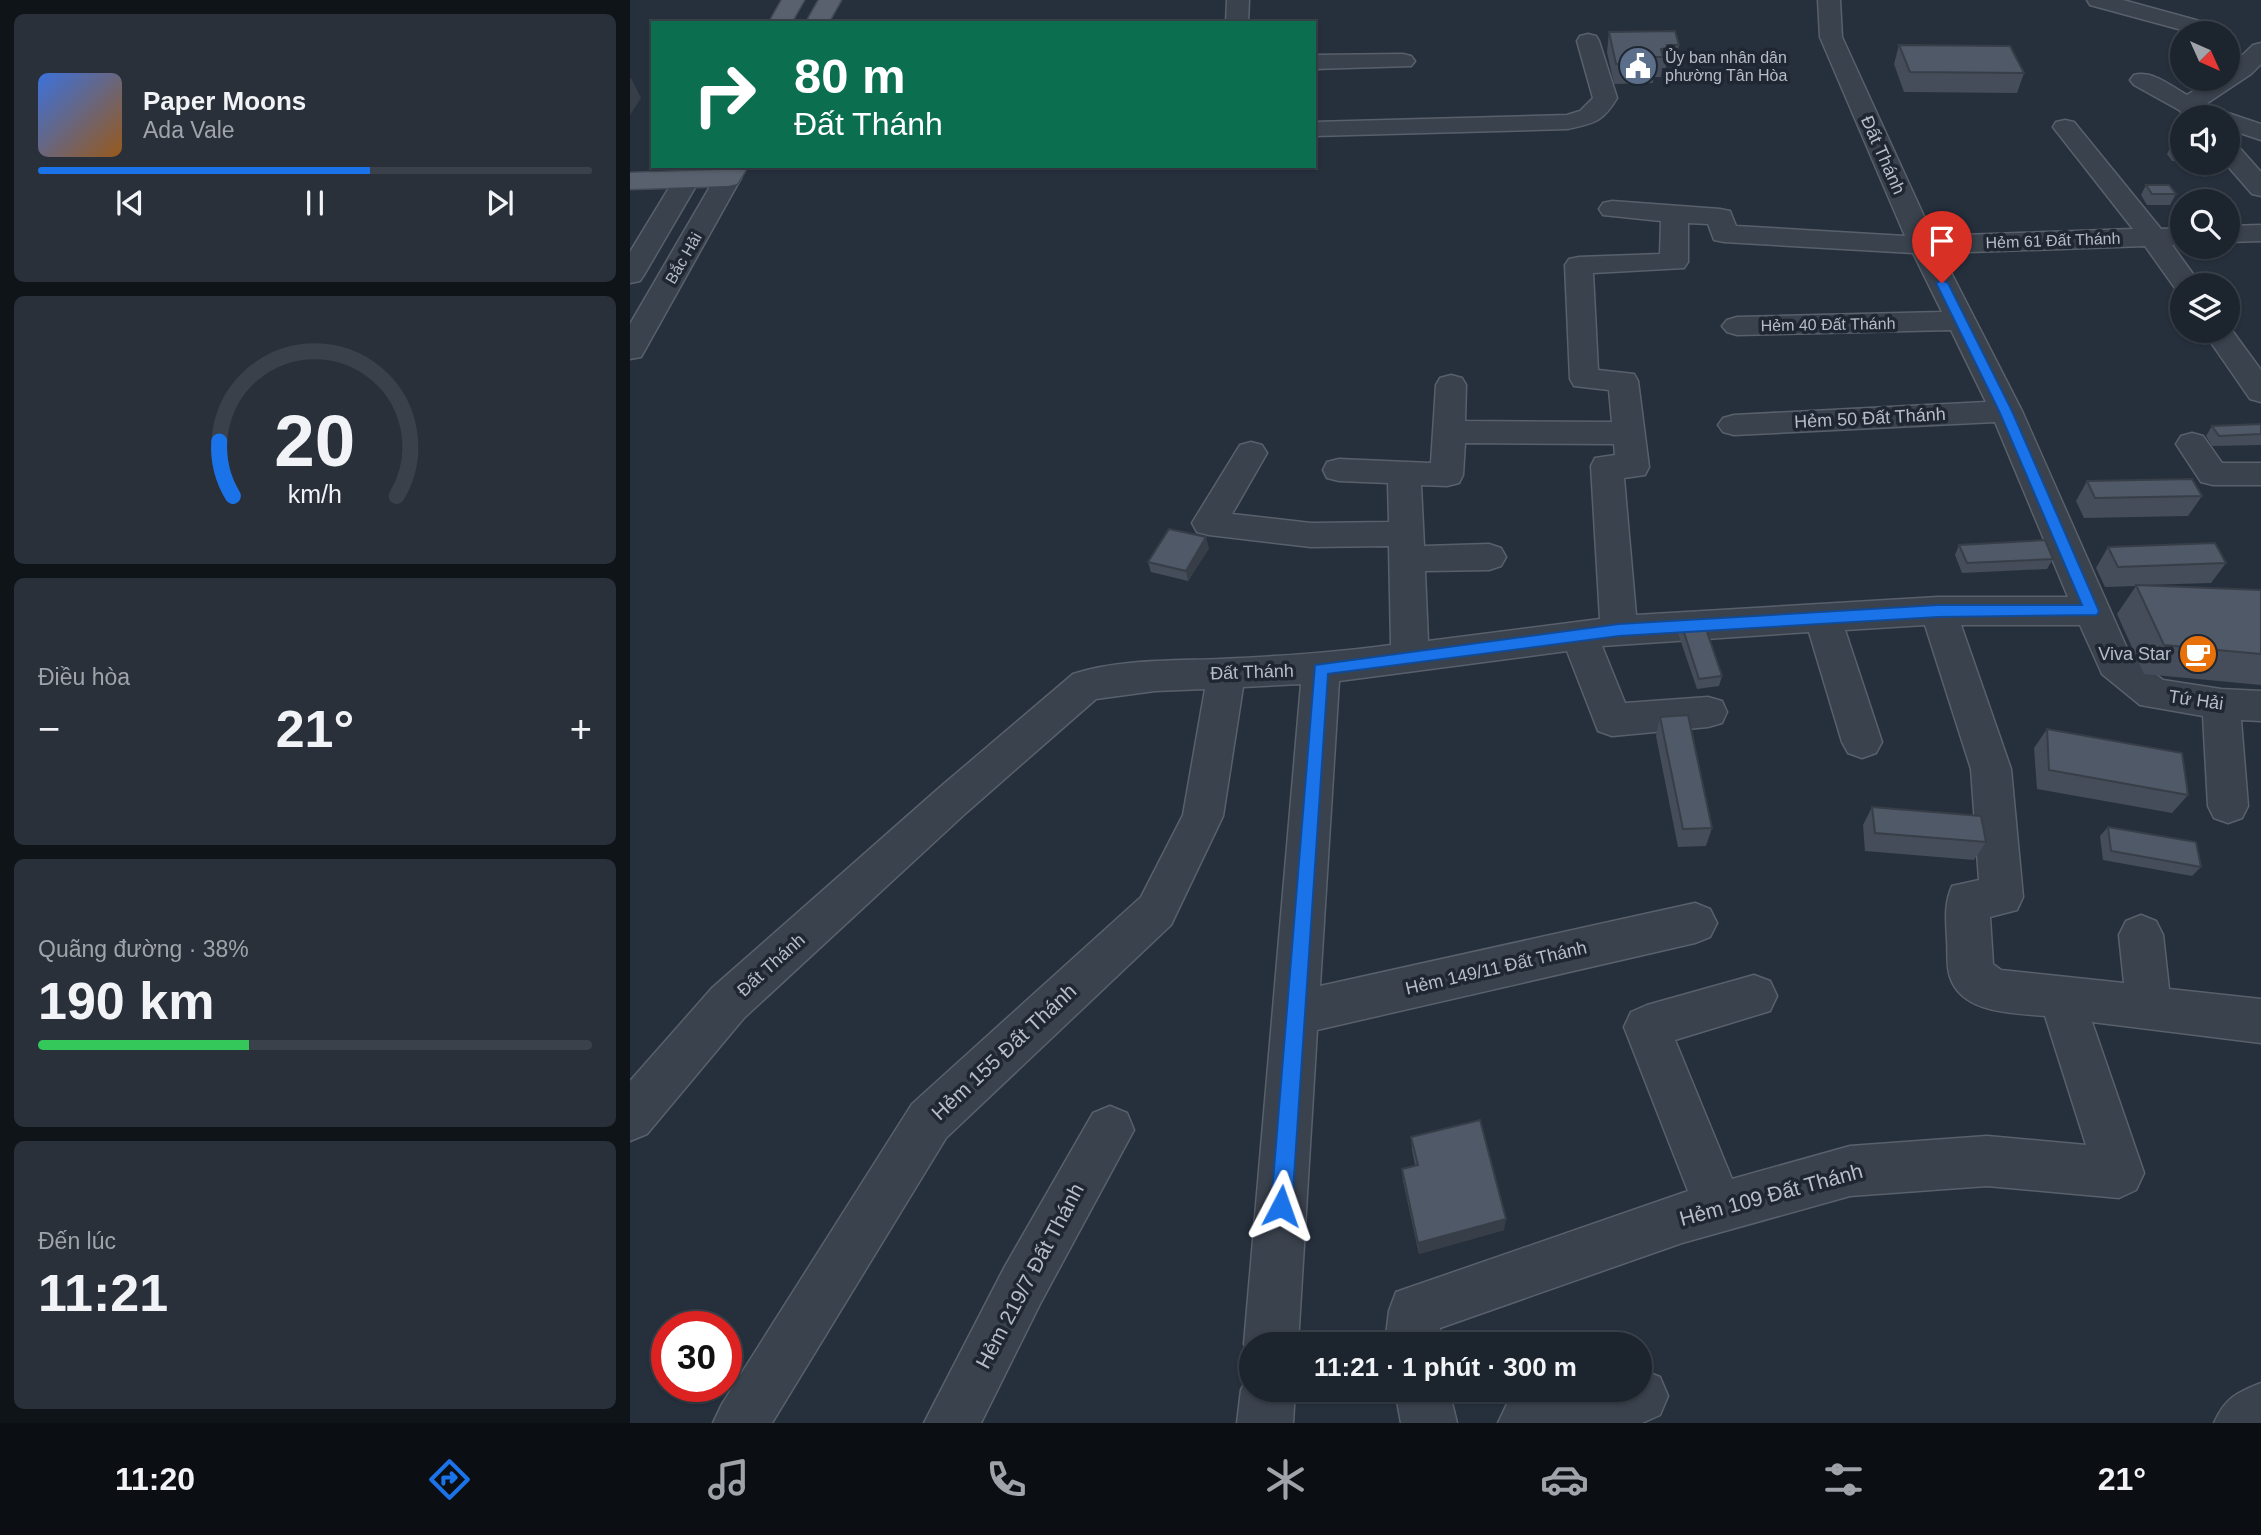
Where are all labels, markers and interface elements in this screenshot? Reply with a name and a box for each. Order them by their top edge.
north arrow [2170,21,2240,91]
map controls [2170,21,2240,343]
public building icon: Ủy ban nhân dân phường Tân Hòa [1617,45,1659,87]
place label: Ủy ban nhân dân phường Tân Hòa [1665,48,1787,84]
icon: right [679,49,770,140]
text: 80 m [794,49,906,103]
text: Paper Moons [143,86,306,116]
button: sound [2170,105,2240,175]
text: Đất Thánh [794,106,943,142]
street label: Đất Thánh [1857,113,1909,197]
text: Ada Vale [143,117,235,143]
icon: previous [111,184,149,222]
icon: pause [296,184,334,222]
icon: next [481,184,519,222]
button: search [2170,189,2240,259]
pin [1912,211,1972,283]
icon: arrive [1923,222,1961,260]
street label: Bắc Hải [661,229,705,287]
street label: Hẻm 61 Đất Thánh [1985,230,2121,251]
button: layers [2170,273,2240,343]
street label: Hẻm 40 Đất Thánh [1760,315,1896,334]
text: 20 [275,400,355,481]
street label: Hẻm 50 Đất Thánh [1794,404,1946,432]
text: km/h [288,479,342,507]
cafe icon: Viva Star [2177,633,2219,675]
place label: Viva Star [2098,644,2171,664]
street label: Đất Thánh [1210,661,1294,683]
text: Điều hòa [38,664,130,690]
street label: Tứ Hải [2167,686,2225,714]
text: 21° [276,700,354,758]
text: − [38,708,60,750]
text: + [570,708,592,750]
street label: Đất Thánh [733,930,809,1000]
text: Quãng đường · 38% [38,936,249,962]
street label: Hẻm 149/11 Đất Thánh [1403,937,1589,999]
text: 190 km [38,972,214,1030]
street label: Hẻm 155 Đất Thánh [927,979,1081,1124]
street label: Hẻm 109 Đất Thánh [1677,1159,1865,1230]
position arrow [1244,1169,1318,1243]
street label: Hẻm 219/7 Đất Thánh [971,1179,1088,1372]
text: Đến lúc [38,1228,116,1254]
text: 11:21 [38,1264,168,1322]
speed limit sign: 30 [651,1311,742,1402]
text: 11:21 · 1 phút · 300 m [1314,1352,1577,1382]
icon: directions [425,1455,474,1504]
icon: music [704,1455,753,1504]
icon: phone [982,1455,1031,1504]
icon: climate [1261,1455,1310,1504]
icon: car [1540,1455,1589,1504]
icon: filters [1819,1455,1868,1504]
text: 11:20 [115,1461,195,1497]
text: 21° [2098,1461,2146,1497]

